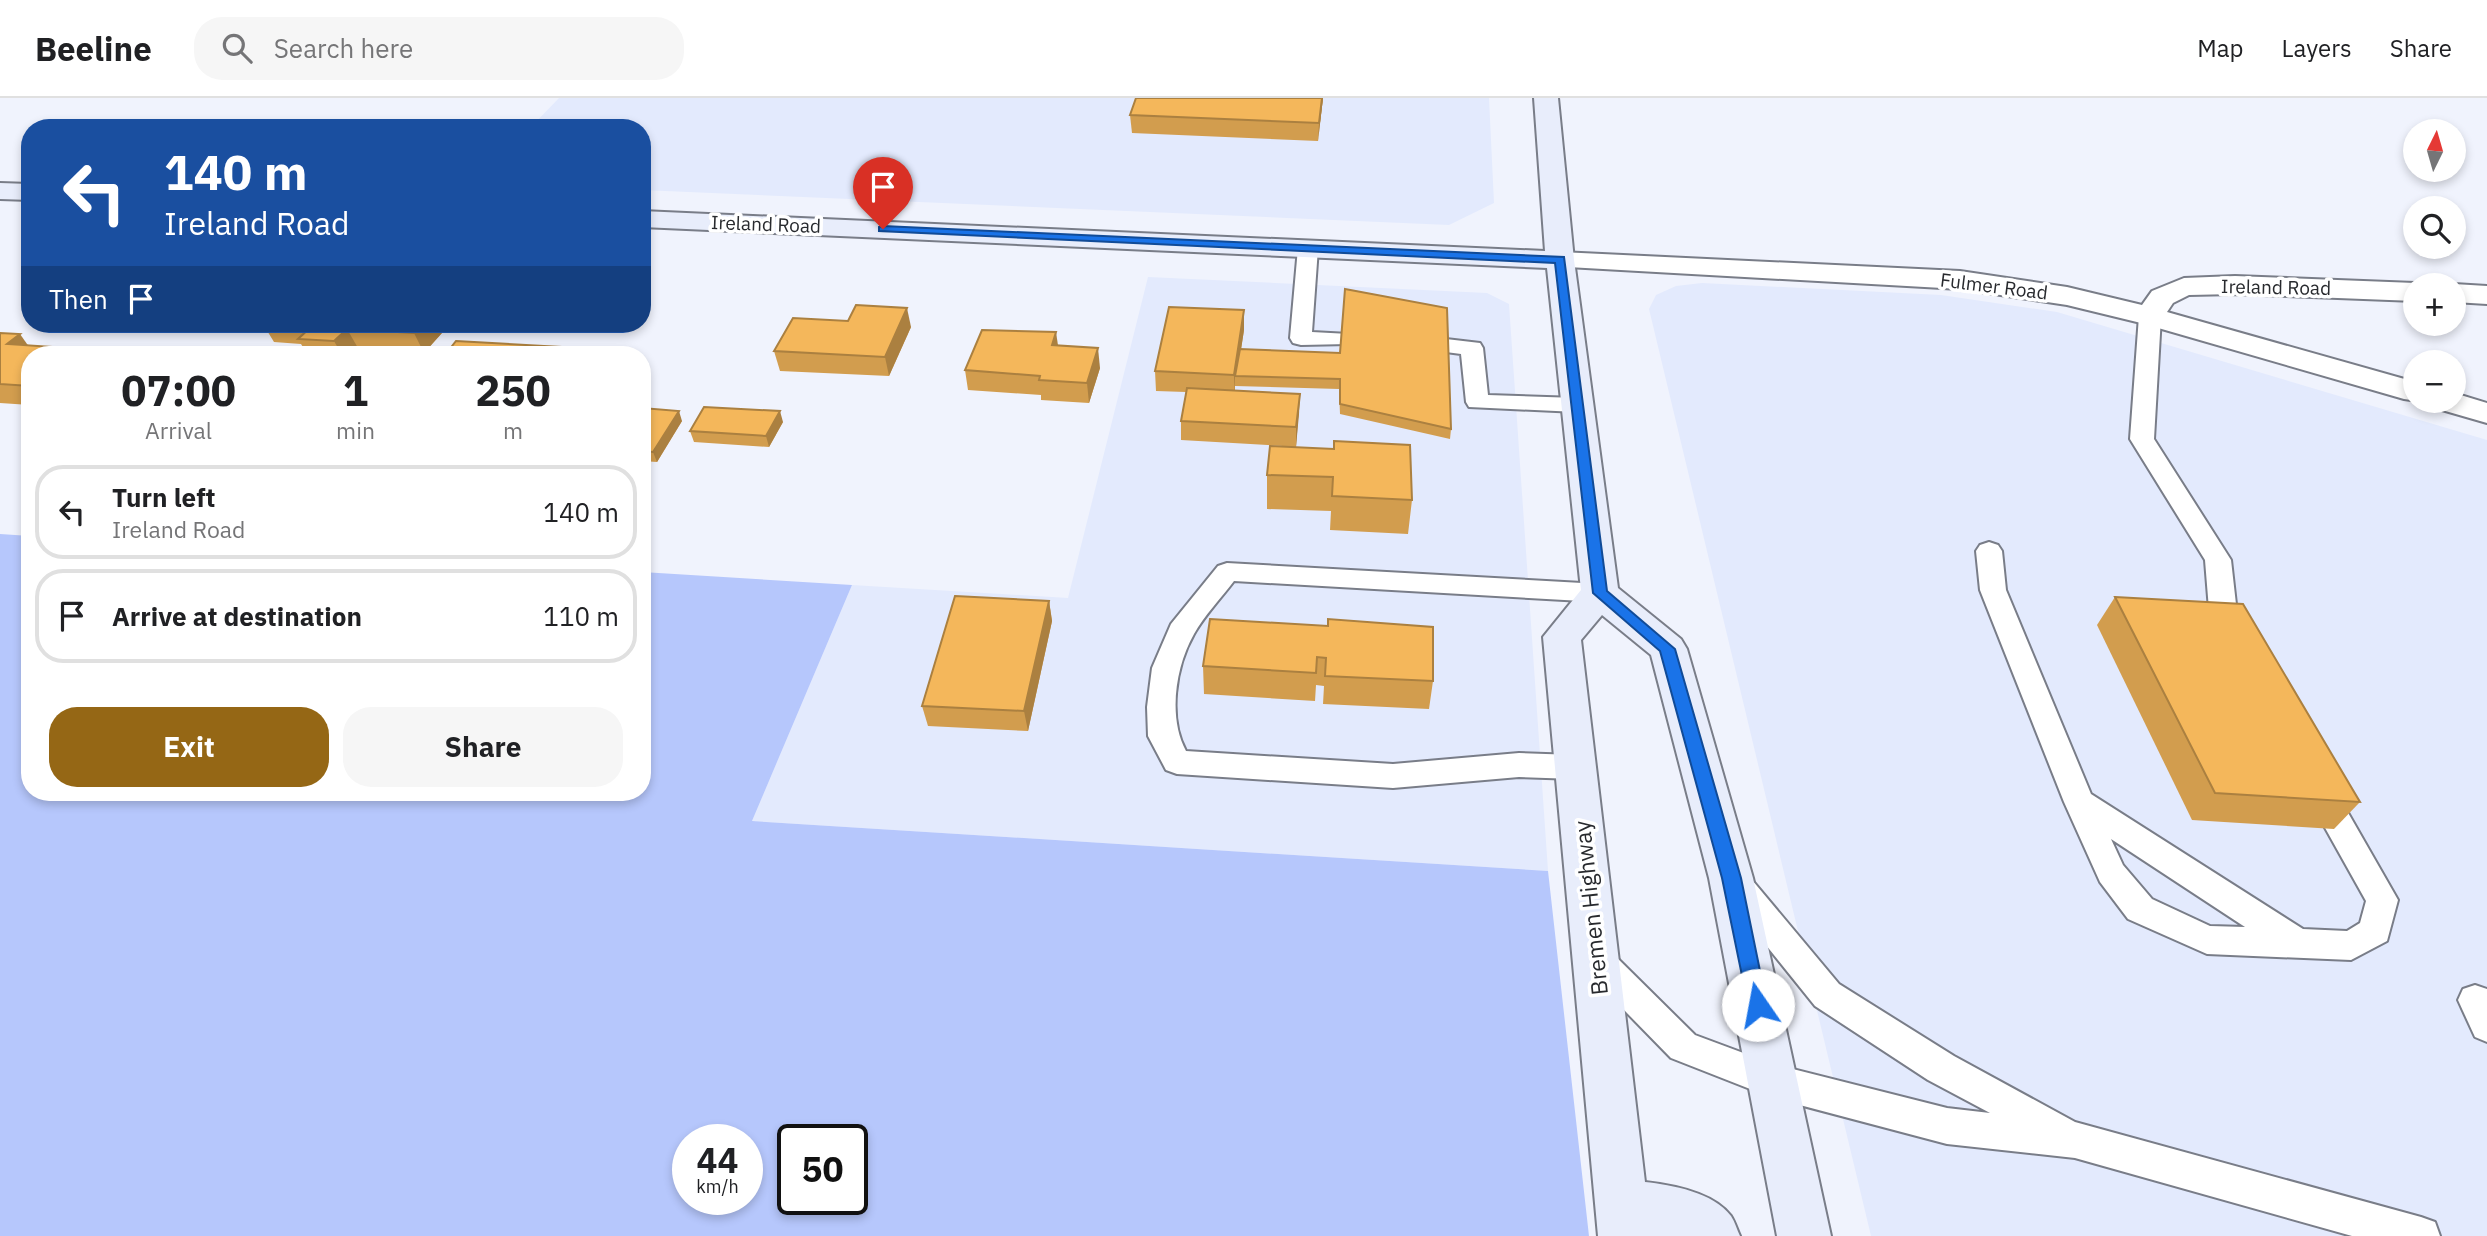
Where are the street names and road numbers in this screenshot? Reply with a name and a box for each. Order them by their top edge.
street label: Ireland Road [711,210,821,238]
street label: Fulmer Road [1939,267,2049,305]
street label: Ireland Road [2221,274,2331,300]
street label: Bremen Highway [1566,819,1614,997]

